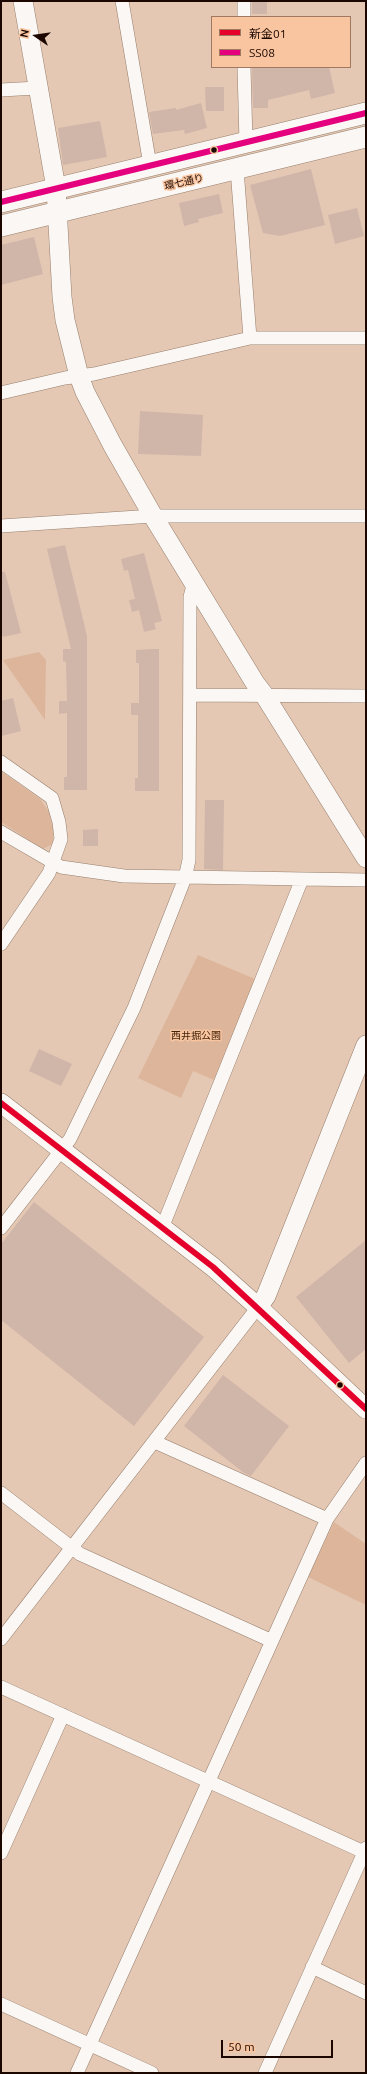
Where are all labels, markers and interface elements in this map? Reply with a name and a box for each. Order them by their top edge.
north arrow [16,16,56,56]
legend [211,16,351,68]
text: 新金01 [249,27,287,40]
text: N [18,28,31,39]
text: SS08 [249,46,275,59]
unlabelled marker [209,145,219,155]
street label: 環七通り [163,172,205,192]
park label: 西井掘公園 [171,1030,221,1042]
unlabelled marker [335,1380,345,1390]
scale bar [223,2032,335,2058]
text: 50 m [228,2040,255,2053]

